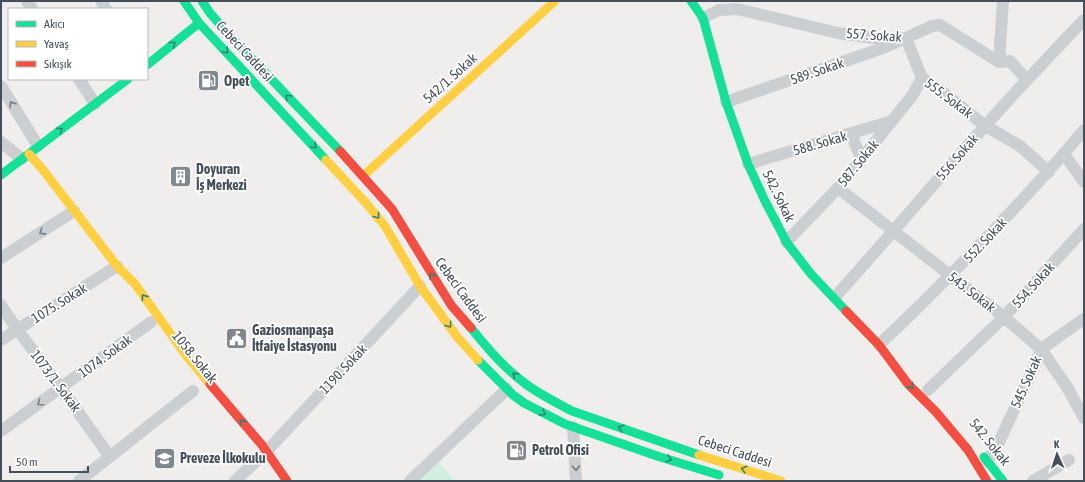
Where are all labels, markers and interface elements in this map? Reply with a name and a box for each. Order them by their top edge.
legend [8,8,148,80]
text: Akıcı [44,17,65,31]
street label: Cebeci Caddesi [213,18,277,84]
street label: 557. Sokak [846,25,902,45]
text: Yavaş [44,37,69,51]
one-way arrow [168,41,176,48]
one-way arrow [221,46,228,54]
street label: 542/1. Sokak [420,50,480,106]
street label: 589. Sokak [788,54,846,88]
text: Sıkışık [44,57,72,71]
fuel station icon: Opet [195,68,221,94]
place label: Opet [224,73,249,89]
street label: 555. Sokak [922,75,976,121]
one-way arrow [285,94,293,102]
one-way arrow [10,101,17,108]
one-way arrow [55,128,62,135]
street label: 588. Sokak [791,128,849,158]
street label: 556. Sokak [933,131,981,183]
street label: 587. Sokak [834,136,882,190]
one-way arrow [310,141,317,149]
place label: Doyuran İş Merkezi [196,161,247,193]
building icon: Doyuran İş Merkezi [168,164,194,190]
street label: 542. Sokak [760,168,798,224]
one-way arrow [373,212,380,219]
street label: 552. Sokak [960,214,1010,266]
one-way arrow [39,228,46,235]
street label: Cebeci Caddesi [432,254,490,326]
street label: 554. Sokak [1009,259,1057,311]
street label: 543. Sokak [945,269,999,315]
one-way arrow [430,273,437,280]
street label: 1075. Sokak [28,280,90,326]
one-way arrow [142,295,149,302]
one-way arrow [444,320,451,327]
place label: Gaziosmanpaşa İtfaiye İstasyonu [252,322,337,354]
public building icon: Gaziosmanpaşa İtfaiye İstasyonu [224,325,250,351]
street label: 1058. Sokak [169,328,221,386]
street label: 1074. Sokak [75,331,135,381]
street label: 1190. Sokak [316,341,370,397]
street label: 1073/1. Sokak [28,347,84,415]
street label: 545. Sokak [1007,353,1045,411]
one-way arrow [513,372,520,379]
one-way arrow [906,381,913,388]
one-way arrow [37,398,44,406]
one-way arrow [538,408,546,416]
street label: 542. Sokak [966,415,1014,469]
one-way arrow [239,419,246,426]
one-way arrow [617,424,624,432]
street label: Cebeci Caddesi [696,432,774,470]
north arrow [1037,434,1077,474]
fuel station icon: Petrol Ofisi [503,437,529,463]
text: K [1053,438,1060,450]
place label: Petrol Ofisi [532,442,589,458]
school or university icon: Preveze İlkokulu [151,445,177,471]
scale bar [10,448,88,474]
place label: Preveze İlkokulu [180,449,266,466]
one-way arrow [665,454,672,463]
text: 50 m [16,455,38,469]
one-way arrow [571,465,580,471]
one-way arrow [740,465,747,474]

